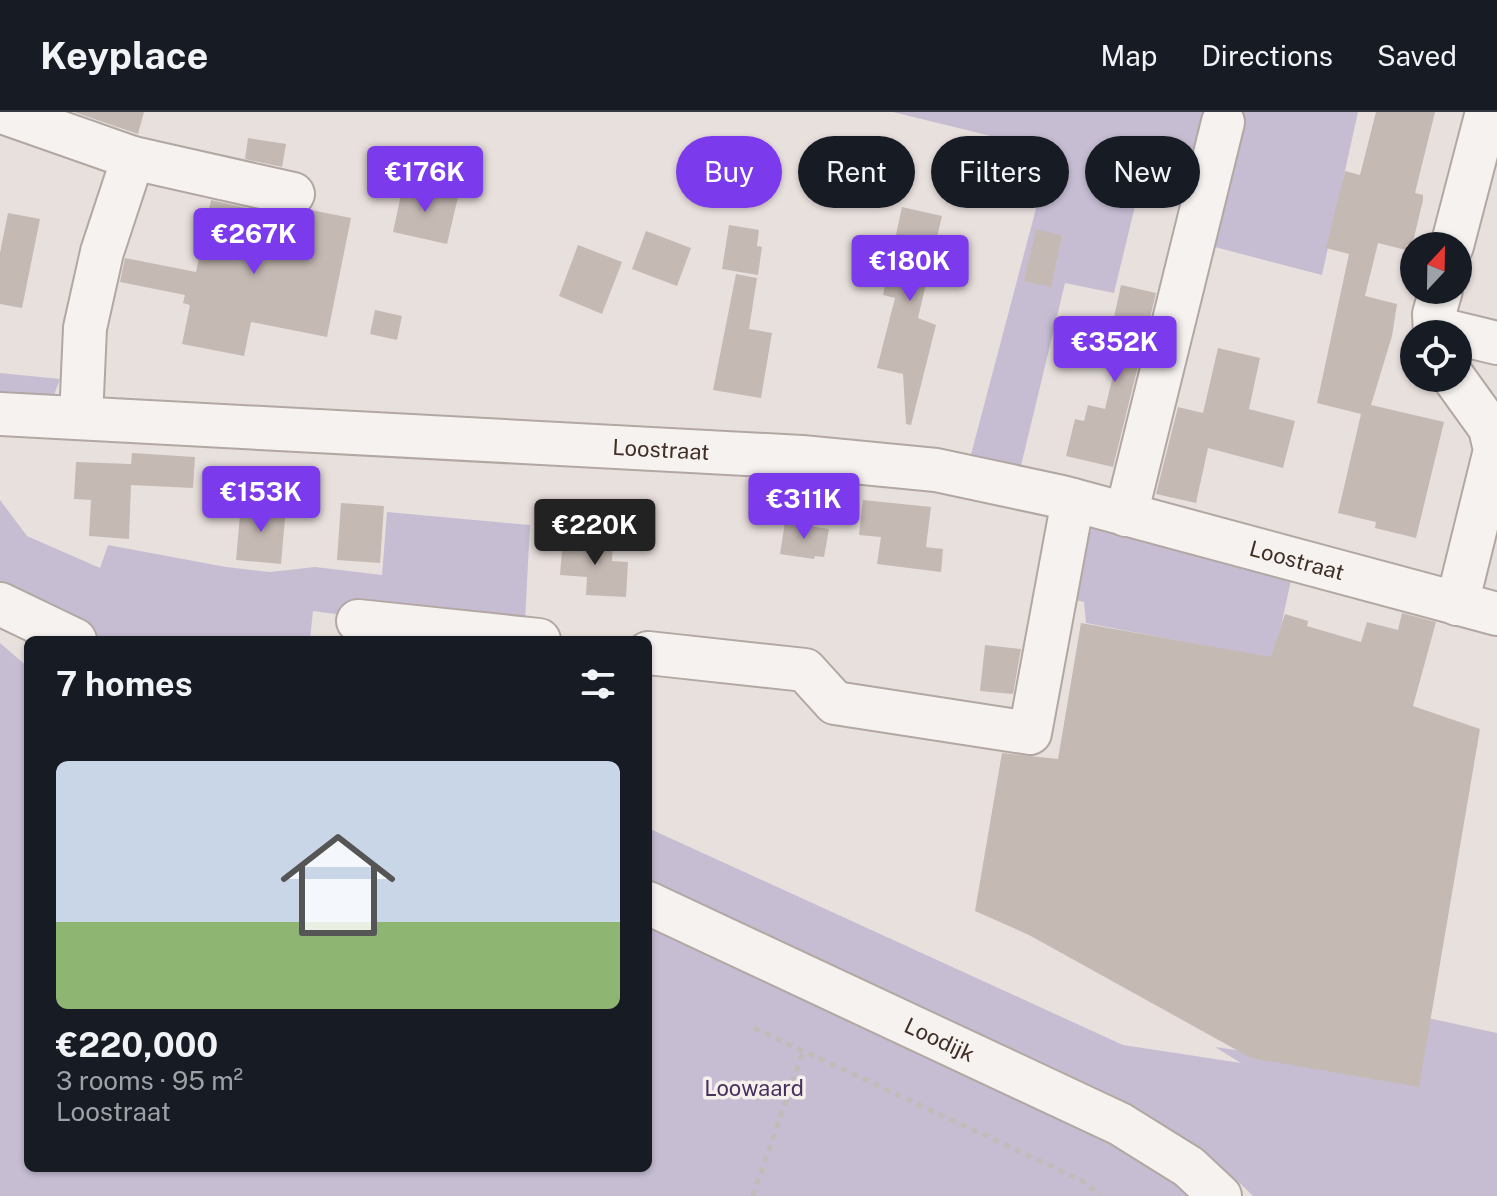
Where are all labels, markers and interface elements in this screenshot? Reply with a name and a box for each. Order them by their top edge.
text: Keyplace [40,33,208,78]
text: Map [1101,39,1157,72]
text: Directions [1201,39,1333,72]
text: Saved [1377,39,1457,72]
chip: Buy [676,136,782,208]
chip: Rent [798,136,915,208]
chip: Filters [931,136,1069,208]
chip: New [1085,136,1200,208]
pin: €176K [369,146,481,214]
text: €176K [385,156,465,187]
pin: €267K [198,208,310,276]
text: €267K [211,218,297,249]
north arrow [1400,232,1472,304]
map controls [1400,232,1472,392]
pin: €180K [854,235,966,303]
text: €180K [870,245,950,276]
pin: €352K [1059,316,1171,384]
button: locate [1400,320,1472,392]
text: €352K [1072,326,1158,357]
street label: Loostraat [612,434,710,465]
pin: €153K [205,466,317,534]
pin: €311K [748,473,860,541]
text: €153K [220,476,302,507]
text: €311K [766,483,842,514]
pin: €220K [539,499,651,567]
text: €220K [552,509,638,540]
street label: Loostraat [1247,535,1347,585]
icon: filters [576,662,620,706]
text: 7 homes [56,664,193,704]
icon: home [266,813,410,957]
street label: Loodijk [901,1012,979,1067]
text: €220,000 [56,1025,218,1065]
text: 3 rooms · 95 m² [56,1065,243,1096]
park label: Loowaard [704,1075,804,1101]
text: Loostraat [56,1096,171,1127]

